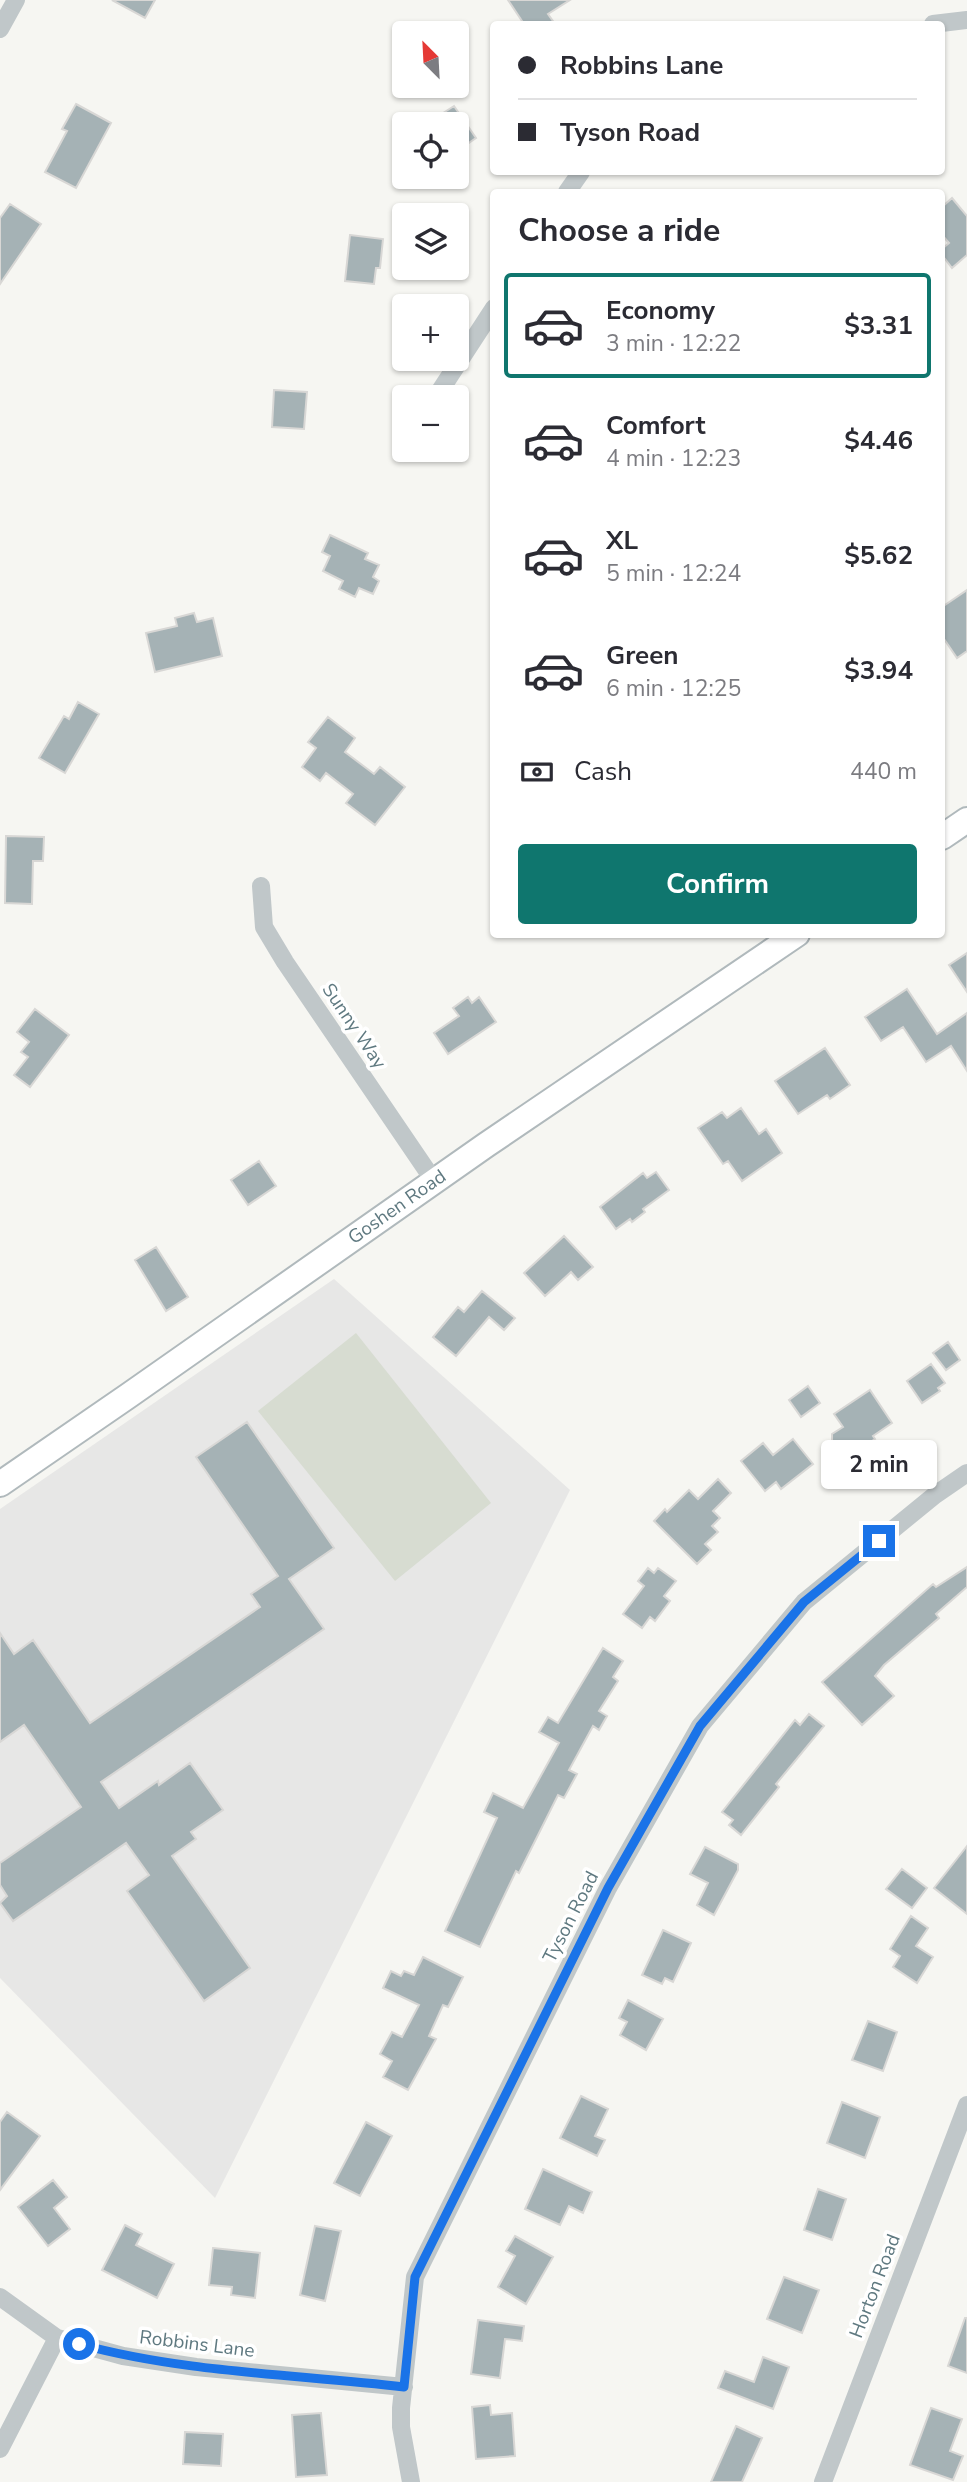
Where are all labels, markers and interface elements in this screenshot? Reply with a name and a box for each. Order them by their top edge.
north arrow [392,21,469,98]
map controls [392,21,469,462]
text: Robbins Lane [560,48,723,83]
button: locate [392,112,469,189]
text: Tyson Road [560,115,700,150]
button: layers [392,203,469,280]
text: Choose a ride [518,209,720,252]
text: Economy [606,293,715,328]
button: + [392,294,469,371]
icon: car [522,294,585,357]
text: $3.31 [844,308,913,343]
text: 3 min · 12:22 [606,328,741,359]
button: − [392,385,469,462]
text: Comfort [606,408,706,443]
icon: car [522,409,585,472]
text: $4.46 [844,423,913,458]
text: 4 min · 12:23 [606,443,741,474]
text: XL [606,523,638,558]
icon: car [522,524,585,587]
text: $5.62 [844,538,913,573]
text: 5 min · 12:24 [606,558,741,589]
text: Green [606,638,679,673]
icon: car [522,639,585,702]
text: $3.94 [844,653,913,688]
text: 6 min · 12:25 [606,673,741,704]
icon: cash [518,753,556,791]
text: Cash [574,754,632,789]
text: 440 m [850,756,917,787]
button: Confirm [518,844,917,924]
street label: Sunny Way [316,978,392,1074]
street label: Goshen Road [343,1164,451,1250]
callout: 2 min [821,1440,937,1488]
text: 2 min [849,1449,909,1480]
route end [863,1525,895,1557]
street label: Tyson Road [537,1867,605,1967]
street label: Horton Road [843,2230,907,2342]
street label: Robbins Lane [138,2324,256,2364]
route start [63,2328,95,2360]

